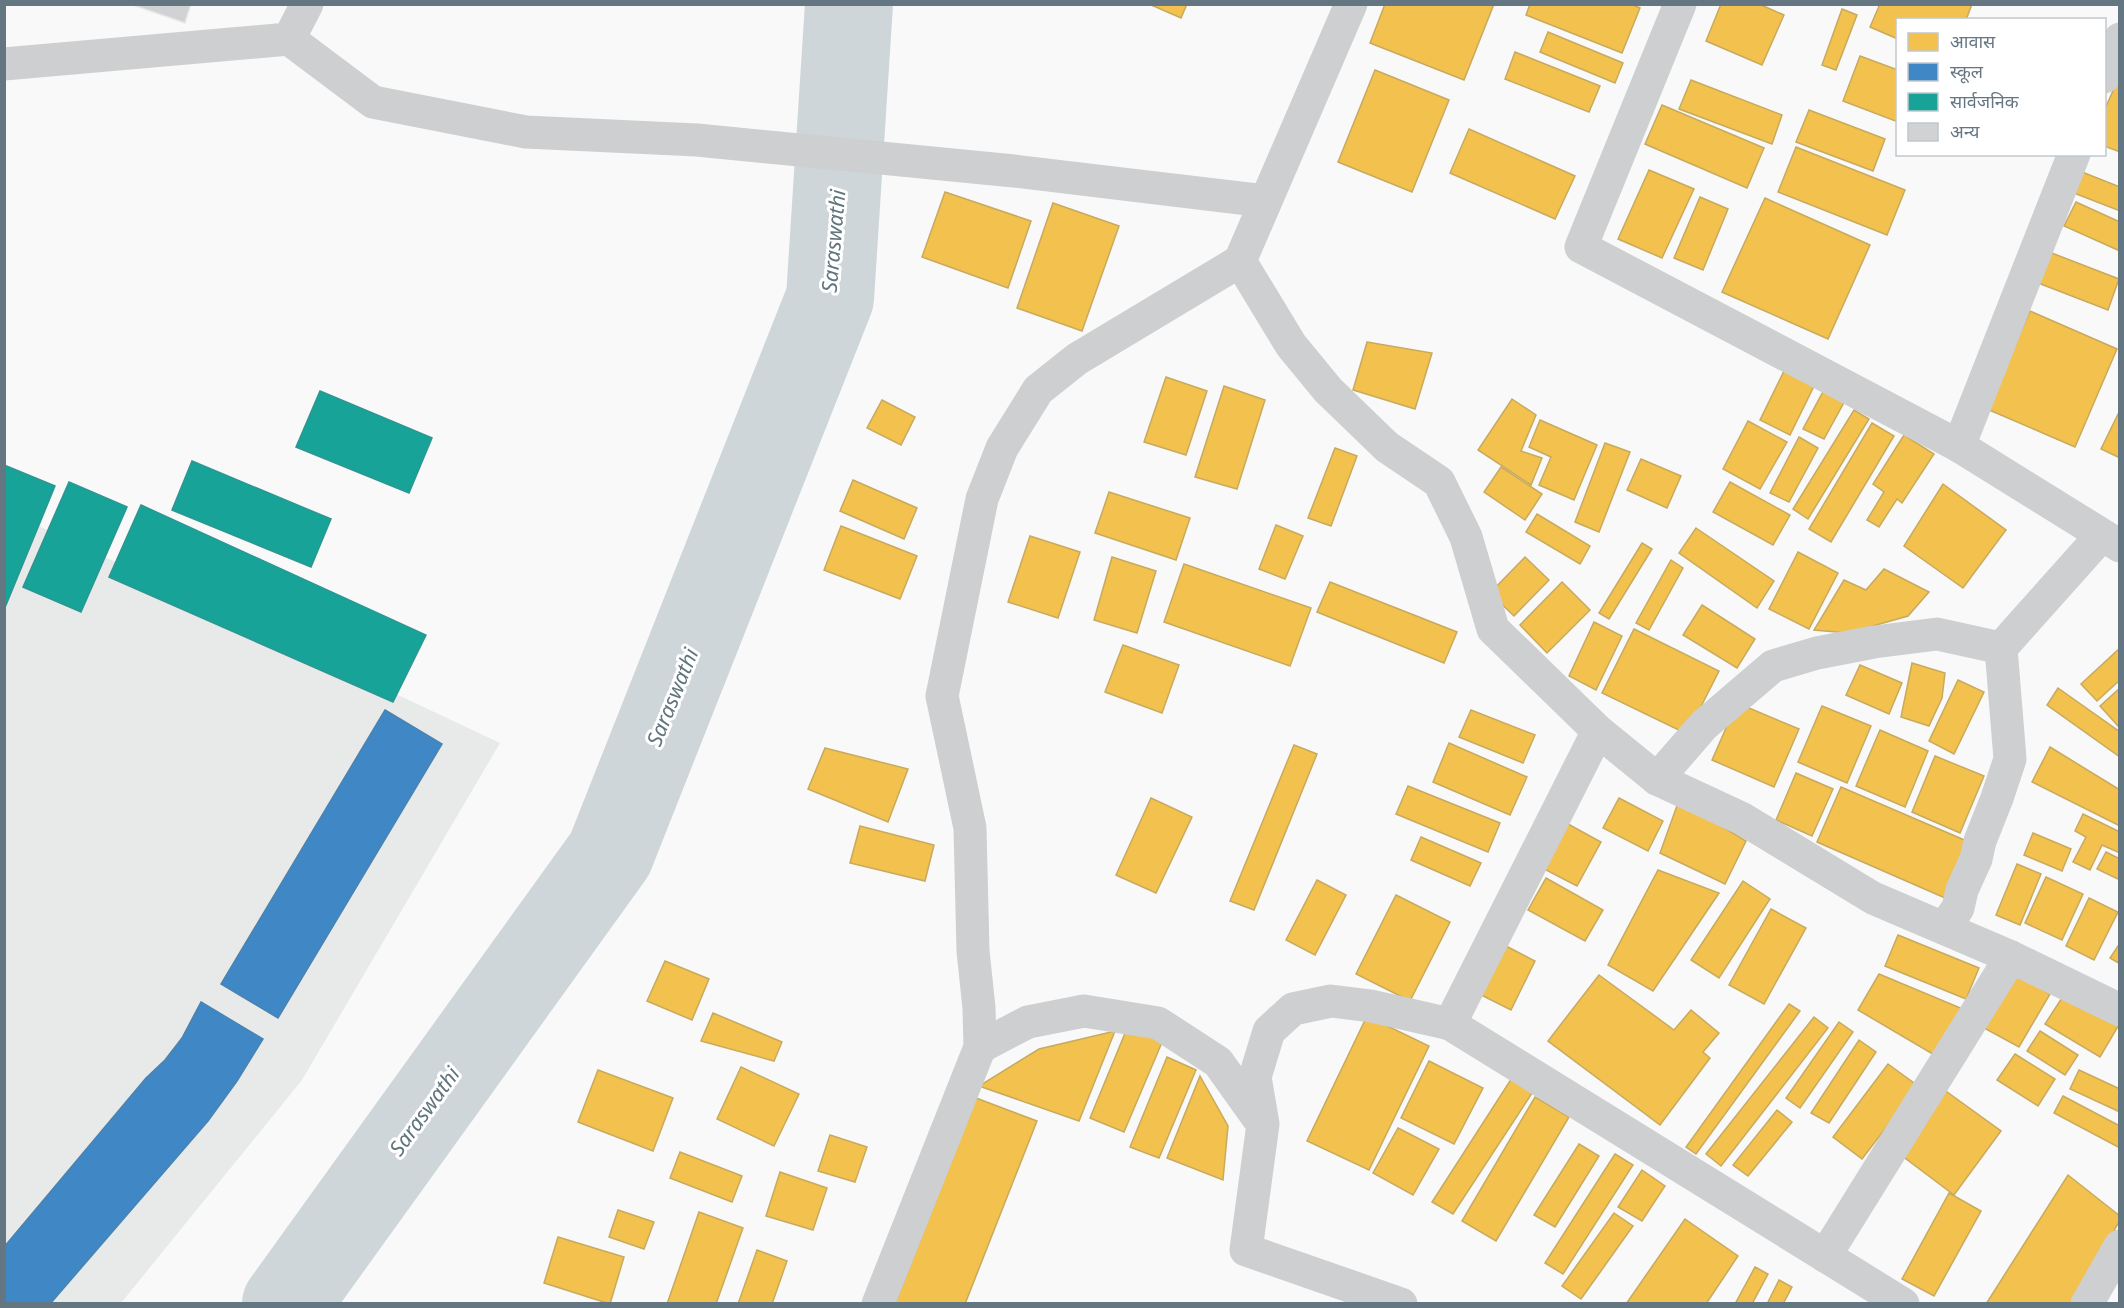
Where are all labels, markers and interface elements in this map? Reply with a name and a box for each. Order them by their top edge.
legend [1896,18,2106,156]
text: आवास [1950,29,1996,53]
text: स्कूल [1950,59,1984,84]
text: सार्वजनिक [1950,89,2020,113]
text: अन्य [1950,119,1980,143]
water label: Saraswathi [815,188,851,294]
water label: Saraswathi [640,643,705,750]
water label: Saraswathi [382,1061,466,1161]

